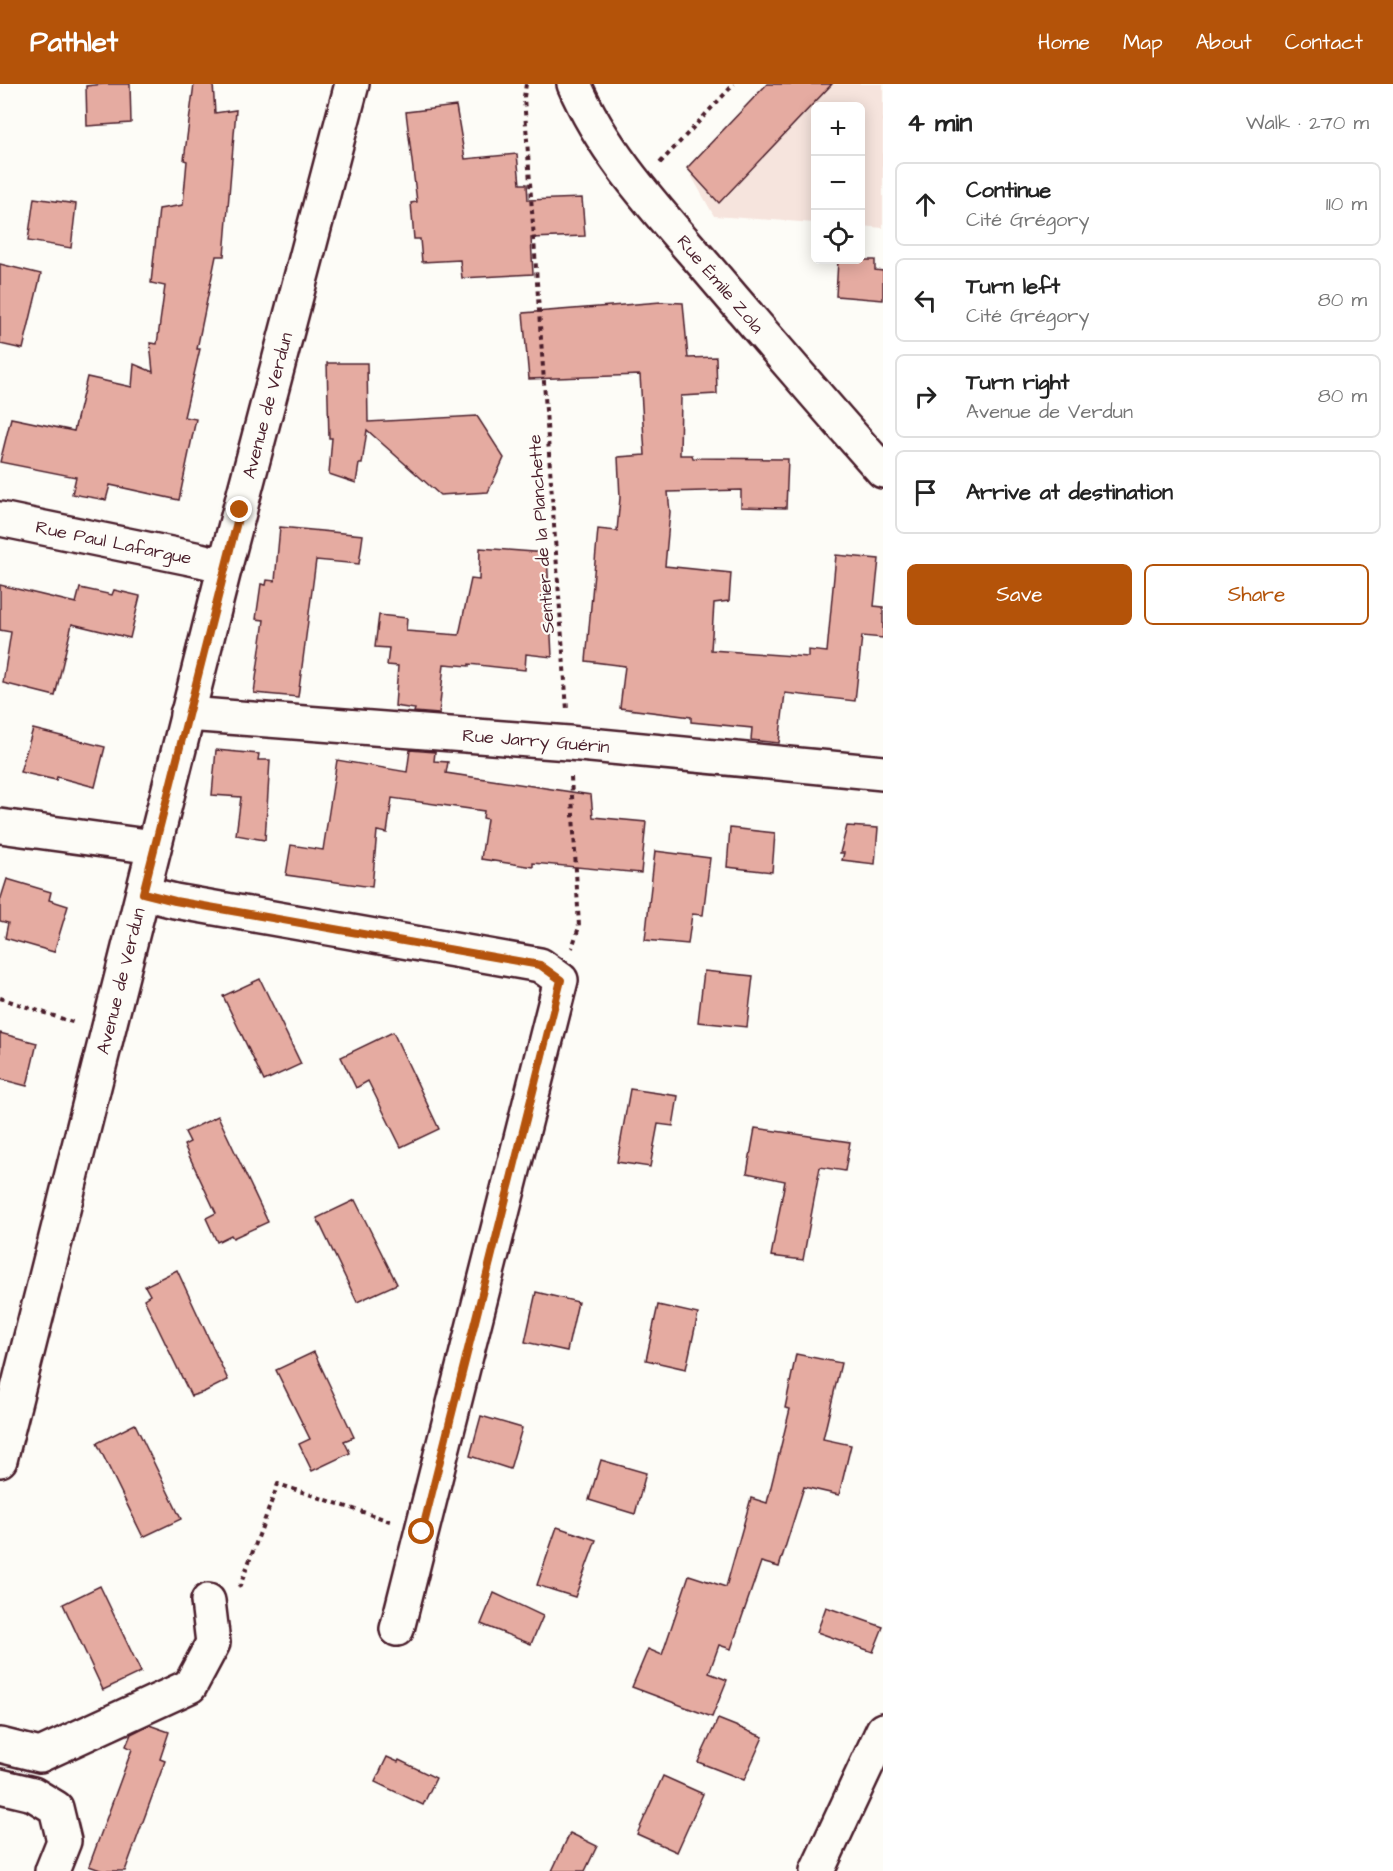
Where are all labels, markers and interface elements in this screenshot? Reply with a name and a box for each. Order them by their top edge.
text: Pathlet [30,23,118,62]
text: Home [1038,28,1090,57]
text: Map [1123,28,1163,57]
text: About [1196,28,1252,57]
text: Contact [1285,28,1363,57]
map controls [811,102,865,264]
button: + [811,102,865,156]
text: 4 min [907,105,972,141]
text: Walk · 270 m [1246,109,1369,137]
button: − [811,156,865,210]
text: Continue [966,175,1051,206]
icon: ahead [909,188,942,221]
text: 110 m [1326,190,1367,218]
text: Cité Grégory [966,206,1089,234]
button: locate [811,210,865,264]
street label: Rue Émile Zola [671,230,770,339]
text: Turn left [966,271,1060,302]
icon: left [909,284,942,317]
text: 80 m [1318,286,1367,314]
text: Cité Grégory [966,302,1089,330]
street label: Avenue de Verdun [237,330,299,481]
text: Turn right [966,367,1069,398]
icon: right [909,380,942,413]
text: 80 m [1318,382,1367,410]
text: Avenue de Verdun [966,398,1133,426]
street label: Sentier de la Planchette [522,433,561,634]
icon: arrive [909,476,942,509]
text: Arrive at destination [966,477,1173,508]
route end [226,496,252,522]
street label: Rue Paul Lafargue [33,515,194,571]
button: Save [907,564,1132,625]
button: Share [1144,564,1369,625]
street label: Rue Jarry Guérin [461,723,611,760]
street label: Avenue de Verdun [91,905,152,1057]
route start [408,1518,434,1544]

